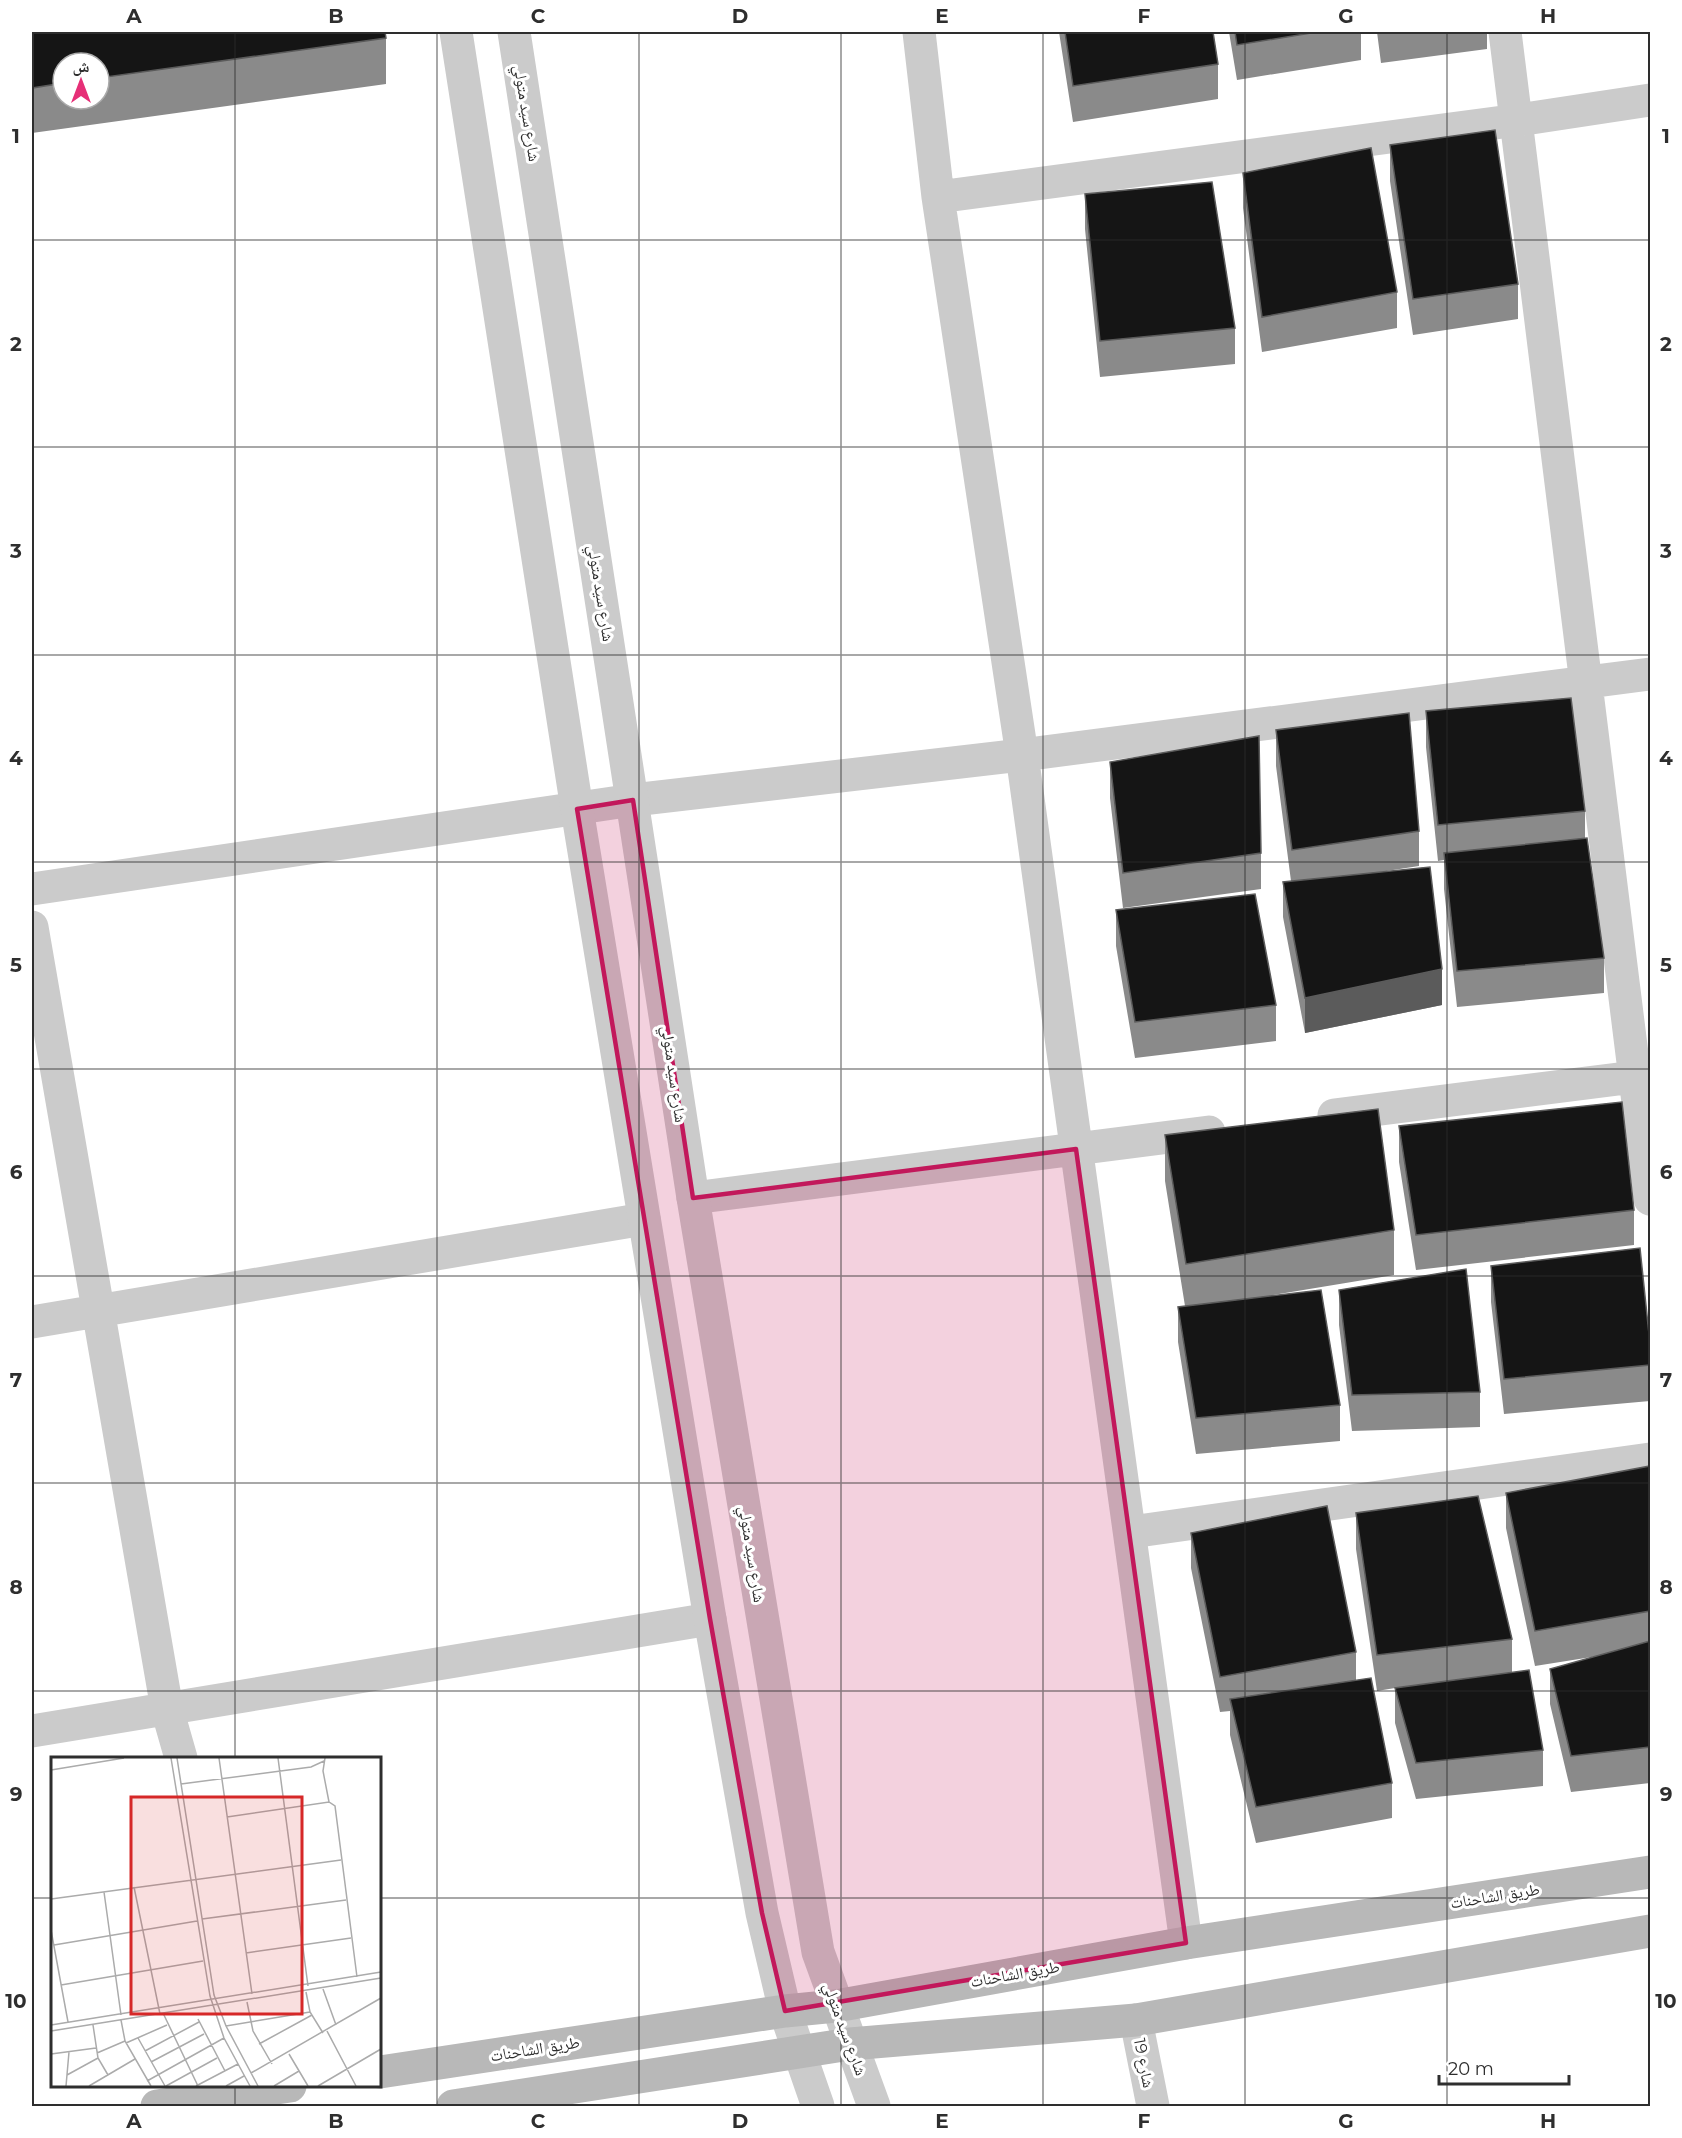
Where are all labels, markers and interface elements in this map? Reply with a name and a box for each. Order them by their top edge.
text: A [125,4,142,28]
text: B [328,4,344,28]
text: C [531,4,546,28]
text: D [732,4,748,28]
text: E [935,4,949,28]
text: F [1138,4,1151,28]
text: G [1338,4,1354,28]
text: H [1540,4,1556,28]
north arrow [51,51,111,111]
text: ش [73,57,90,76]
street label: شارع سيد متولي [507,63,544,163]
text: 1 [12,124,20,148]
text: 1 [1662,124,1670,148]
text: 2 [10,332,22,356]
text: 2 [1660,332,1672,356]
text: 3 [9,539,22,563]
text: 3 [1659,539,1672,563]
street label: شارع سيد متولي [581,543,618,643]
text: 4 [9,746,23,770]
text: 4 [1659,746,1673,770]
text: 5 [10,953,22,977]
text: 5 [1660,953,1672,977]
street label: شارع سيد متولي [655,1024,690,1124]
text: 6 [10,1160,23,1184]
text: 6 [1660,1160,1673,1184]
text: 7 [10,1368,22,1392]
text: 7 [1660,1368,1672,1392]
street label: شارع سيد متولي [732,1504,769,1604]
text: 8 [9,1575,23,1599]
text: 8 [1659,1575,1673,1599]
inset map [51,1757,381,2087]
text: 9 [10,1782,22,1806]
text: 9 [1660,1782,1672,1806]
street label: طريق الشاحنات [1449,1880,1541,1913]
street label: طريق الشاحنات [969,1957,1061,1992]
street label: شارع سيد متولي [817,1980,871,2079]
text: 10 [5,1989,27,2013]
text: 10 [1655,1989,1677,2013]
street label: طريق الشاحنات [489,2033,581,2066]
street label: شارع 19 [1129,2037,1158,2090]
scale bar [1439,2048,1570,2086]
text: 20 m [1448,2058,1494,2080]
text: A [125,2109,142,2133]
text: B [328,2109,344,2133]
text: C [531,2109,546,2133]
text: D [732,2109,748,2133]
text: E [935,2109,949,2133]
text: F [1138,2109,1151,2133]
text: G [1338,2109,1354,2133]
text: H [1540,2109,1556,2133]

